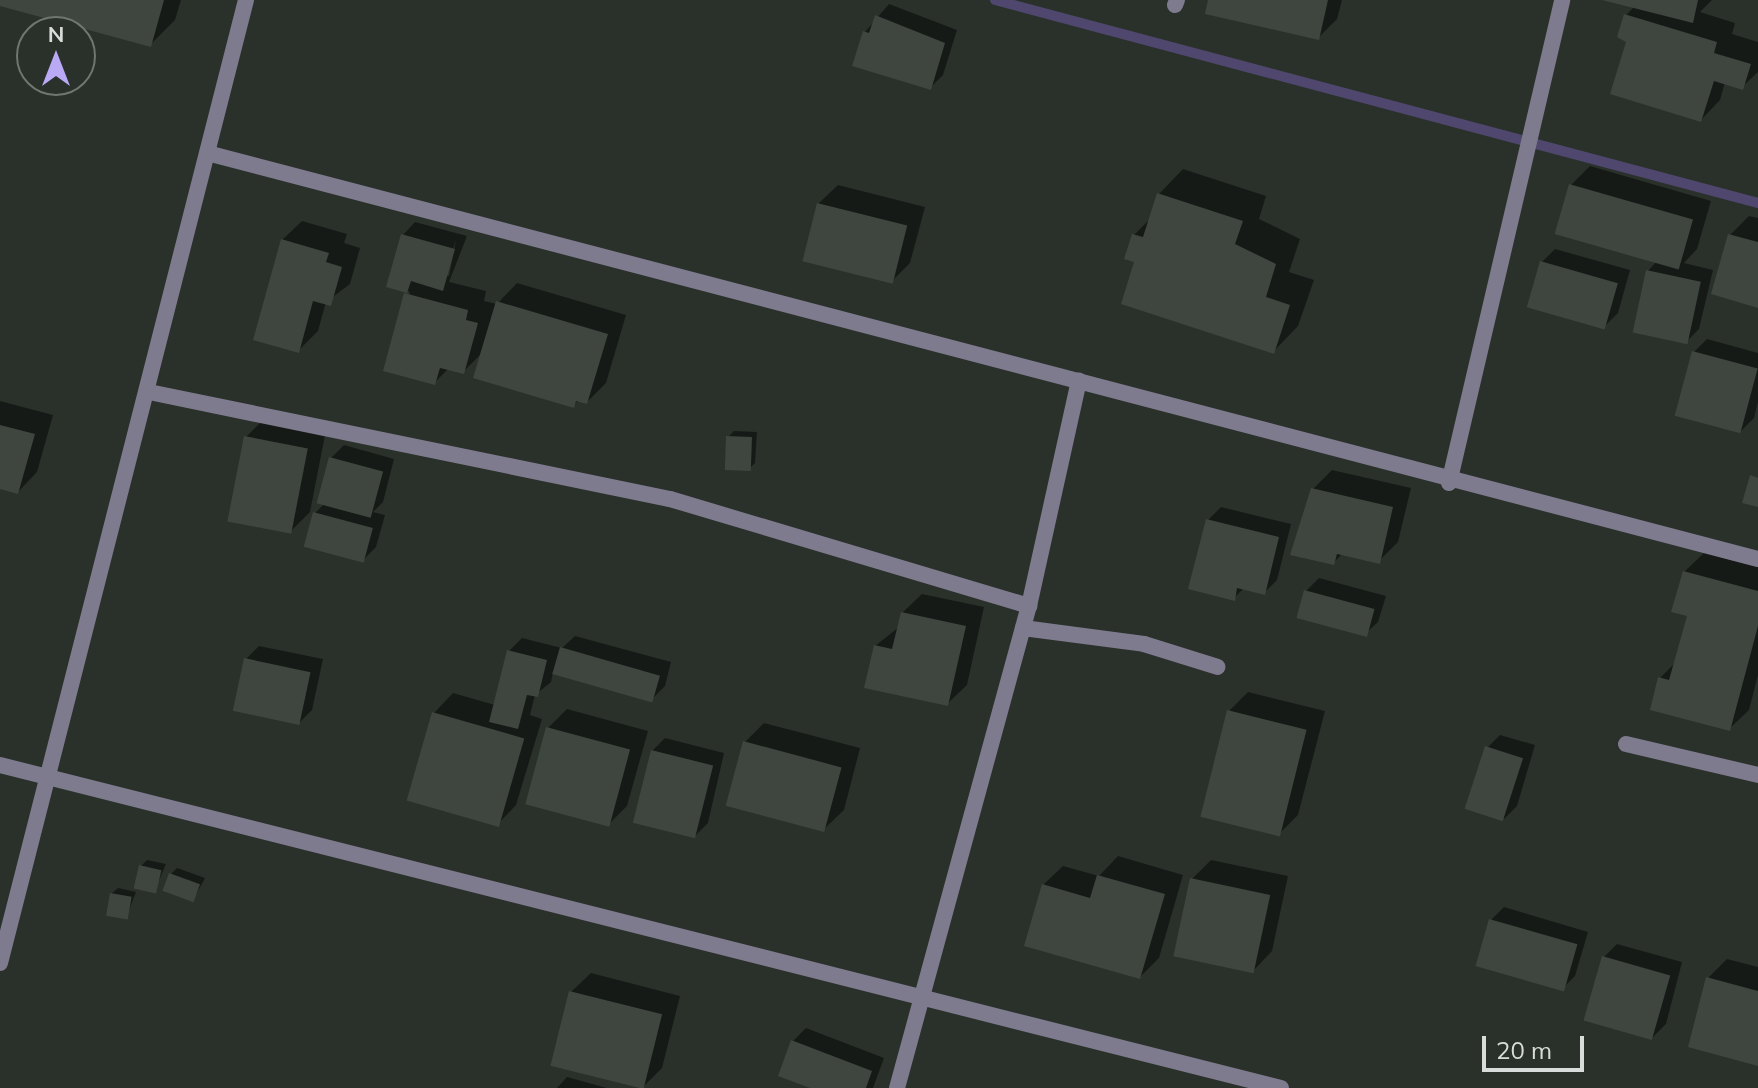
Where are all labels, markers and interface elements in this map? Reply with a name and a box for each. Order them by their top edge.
north arrow [16,16,96,96]
text: N [48,20,64,48]
scale bar [1486,1020,1588,1070]
text: 20 m [1496,1035,1552,1065]

